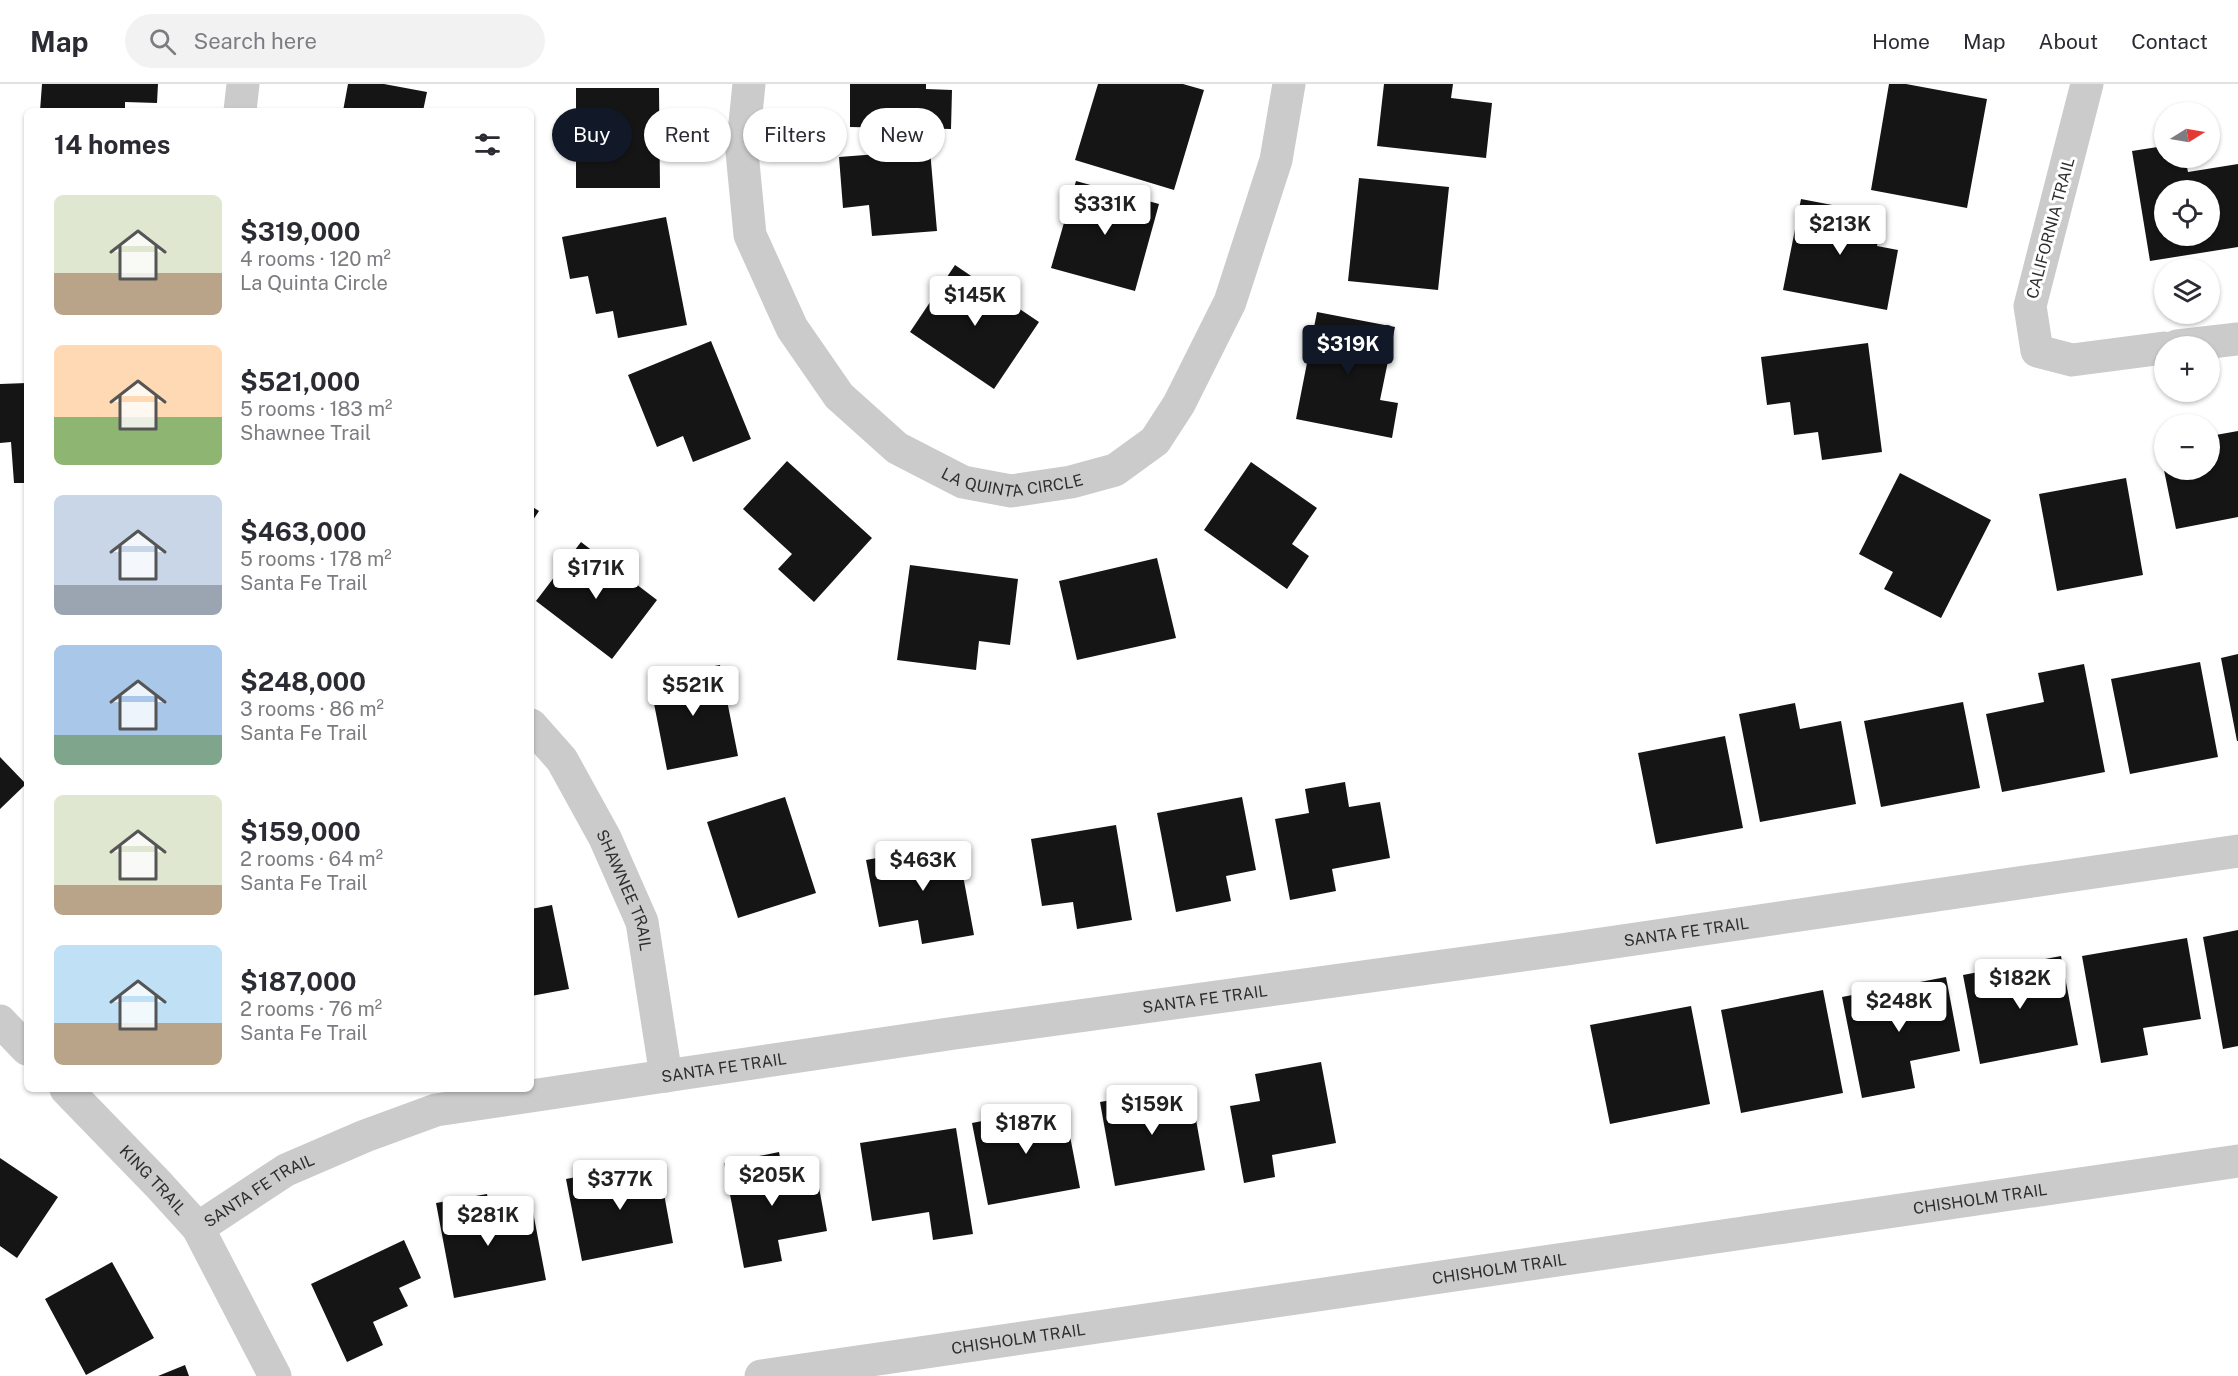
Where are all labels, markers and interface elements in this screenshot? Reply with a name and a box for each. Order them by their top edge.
search box [125,14,545,68]
text: Map [30,25,89,58]
icon: search [146,25,179,58]
text: Search here [194,28,317,54]
text: Home [1872,29,1930,54]
text: Map [1963,29,2006,54]
text: About [2039,29,2098,54]
text: Contact [2131,29,2208,54]
north arrow [2154,102,2220,168]
map controls [2154,102,2220,480]
chip: Buy [552,108,632,162]
chip: Rent [644,108,731,162]
chip: Filters [743,108,847,162]
chip: New [859,108,945,162]
icon: filters [471,128,504,161]
text: 14 homes [54,129,170,160]
street label: CALIFORNIA TRAIL [2022,155,2078,301]
button: locate [2154,180,2220,246]
pin: $331K [1063,185,1147,236]
text: $331K [1073,192,1137,216]
pin: $213K [1798,205,1882,256]
text: $213K [1809,212,1871,236]
text: $319,000 [240,216,361,247]
icon: home [102,219,174,291]
text: 4 rooms · 120 m² [240,247,391,271]
button: layers [2154,258,2220,324]
text: La Quinta Circle [240,271,388,295]
pin: $145K [933,276,1017,327]
text: $145K [944,283,1006,307]
pin: $319K [1306,325,1390,376]
text: $319K [1317,332,1380,356]
button: + [2154,336,2220,402]
text: $521,000 [240,366,360,397]
icon: home [102,369,174,441]
text: 5 rooms · 183 m² [240,397,392,421]
button: − [2154,414,2220,480]
text: Shawnee Trail [240,421,371,445]
street label: LA QUINTA CIRCLE [938,464,1085,501]
text: $463,000 [240,516,366,547]
icon: home [102,519,174,591]
text: 5 rooms · 178 m² [240,547,392,571]
pin: $171K [554,549,638,600]
text: $171K [567,556,625,580]
text: Santa Fe Trail [240,571,368,595]
text: $248,000 [240,666,366,697]
pin: $521K [651,666,735,717]
icon: home [102,669,174,741]
text: $521K [662,673,724,697]
text: 3 rooms · 86 m² [240,697,384,721]
text: Santa Fe Trail [240,721,368,745]
text: $159,000 [240,816,361,847]
icon: home [102,819,174,891]
street label: SHAWNEE TRAIL [592,826,655,952]
pin: $463K [881,841,965,892]
text: 2 rooms · 64 m² [240,847,383,871]
text: $463K [889,848,957,872]
text: Santa Fe Trail [240,871,368,895]
street label: SANTA FE TRAIL [1623,914,1750,951]
pin: $182K [1978,959,2062,1010]
text: $187,000 [240,966,356,997]
text: $182K [1989,966,2051,990]
icon: home [102,969,174,1041]
street label: SANTA FE TRAIL [1141,981,1269,1017]
pin: $248K [1857,982,1941,1033]
text: $248K [1865,989,1933,1013]
text: 2 rooms · 76 m² [240,997,382,1021]
text: Santa Fe Trail [240,1021,368,1045]
street label: SANTA FE TRAIL [660,1049,788,1086]
pin: $159K [1110,1085,1194,1136]
text: $159K [1120,1092,1184,1116]
pin: $187K [984,1104,1068,1155]
text: $187K [995,1111,1057,1135]
street label: KING TRAIL [116,1141,190,1219]
street label: SANTA FE TRAIL [200,1150,317,1231]
pin: $205K [730,1156,814,1207]
pin: $377K [578,1160,662,1211]
text: $205K [738,1163,806,1187]
text: $377K [587,1167,653,1191]
street label: CHISHOLM TRAIL [1912,1180,2049,1218]
pin: $281K [446,1196,530,1247]
text: $281K [457,1203,519,1227]
street label: CHISHOLM TRAIL [1431,1250,1568,1288]
street label: CHISHOLM TRAIL [950,1320,1087,1358]

